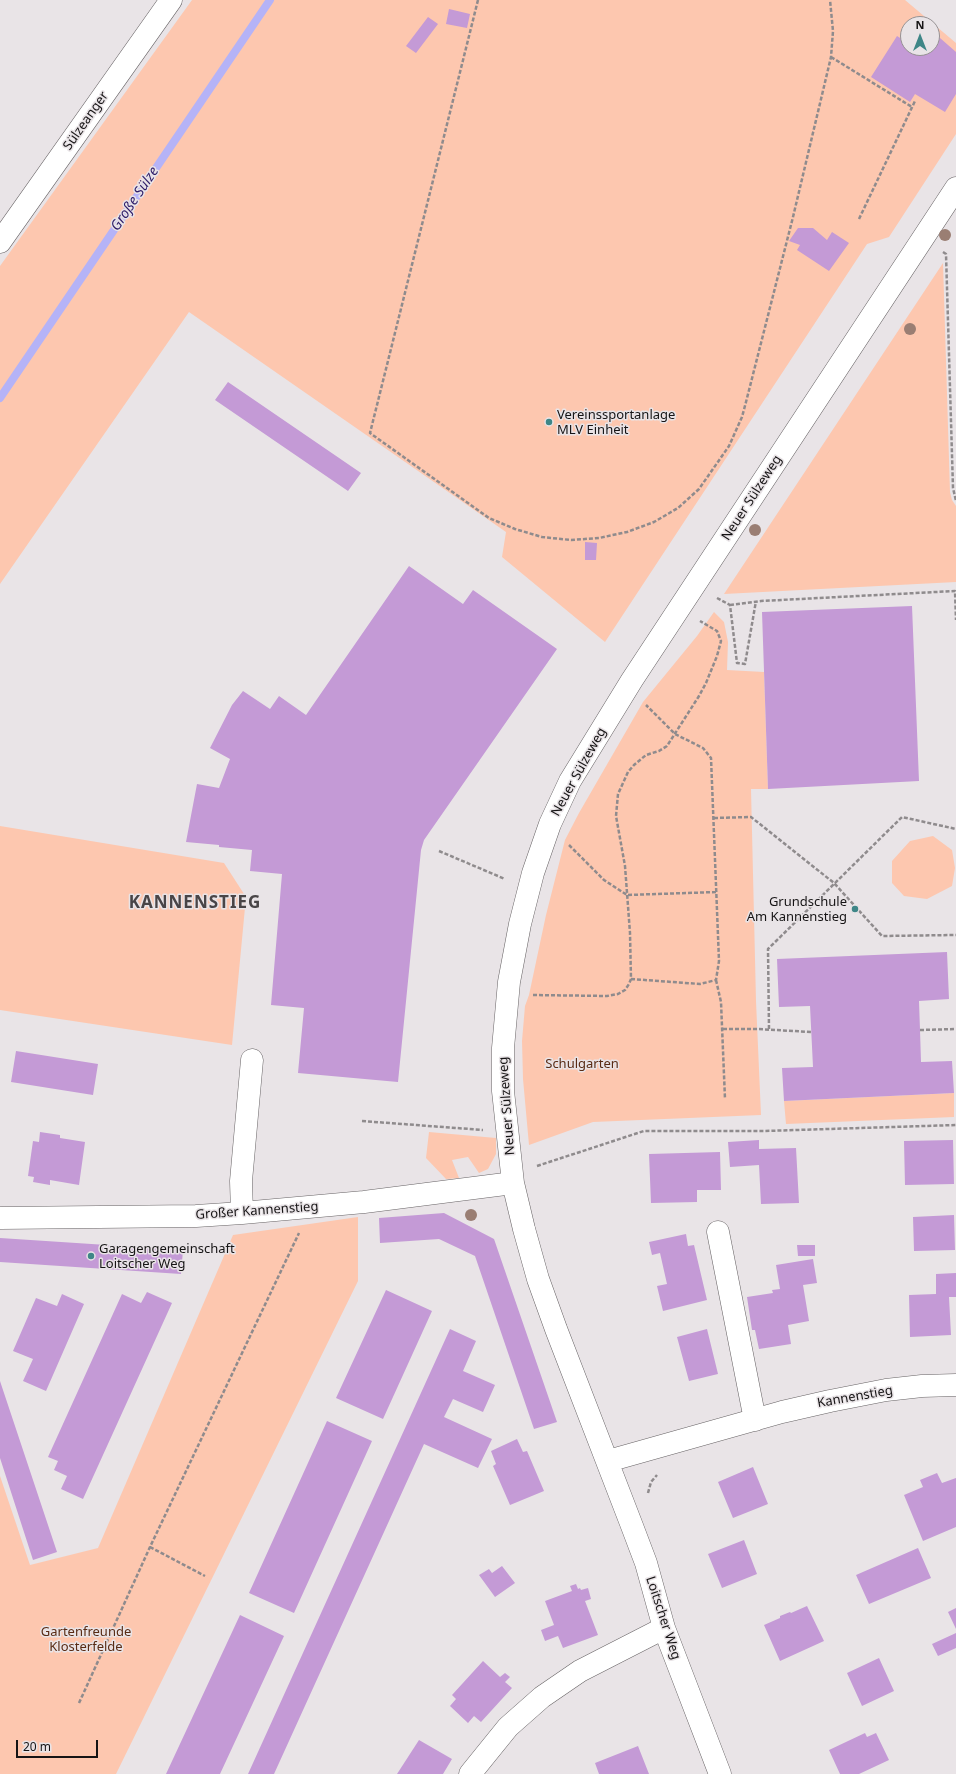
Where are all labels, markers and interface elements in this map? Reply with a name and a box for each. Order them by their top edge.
north arrow [900,16,940,56]
text: N [916,17,924,32]
street label: Sülzeanger [60,89,112,153]
water label: Große Sülze [107,164,163,234]
place label: Vereinssportanlage MLV Einheit [557,407,675,438]
marker: Vereinssportanlage MLV Einheit [544,417,554,427]
street label: Neuer Sülzeweg [719,452,785,544]
street label: Neuer Sülzeweg [548,725,610,819]
district label: KANNENSTIEG [129,893,261,913]
place label: Grundschule Am Kannenstieg [747,894,847,925]
marker: Grundschule Am Kannenstieg [850,904,860,914]
street label: Neuer Sülzeweg [496,1056,518,1156]
park label: Schulgarten [545,1056,619,1072]
street label: Großer Kannenstieg [195,1199,319,1223]
place label: Garagengemeinschaft Loitscher Weg [99,1241,235,1272]
marker: Garagengemeinschaft Loitscher Weg [86,1251,96,1261]
street label: Kannenstieg [816,1383,894,1411]
street label: Loitscher Weg [642,1574,684,1662]
park label: Gartenfreunde Klosterfelde [41,1624,131,1655]
scale bar [18,1732,100,1758]
text: 20 m [23,1738,51,1755]

